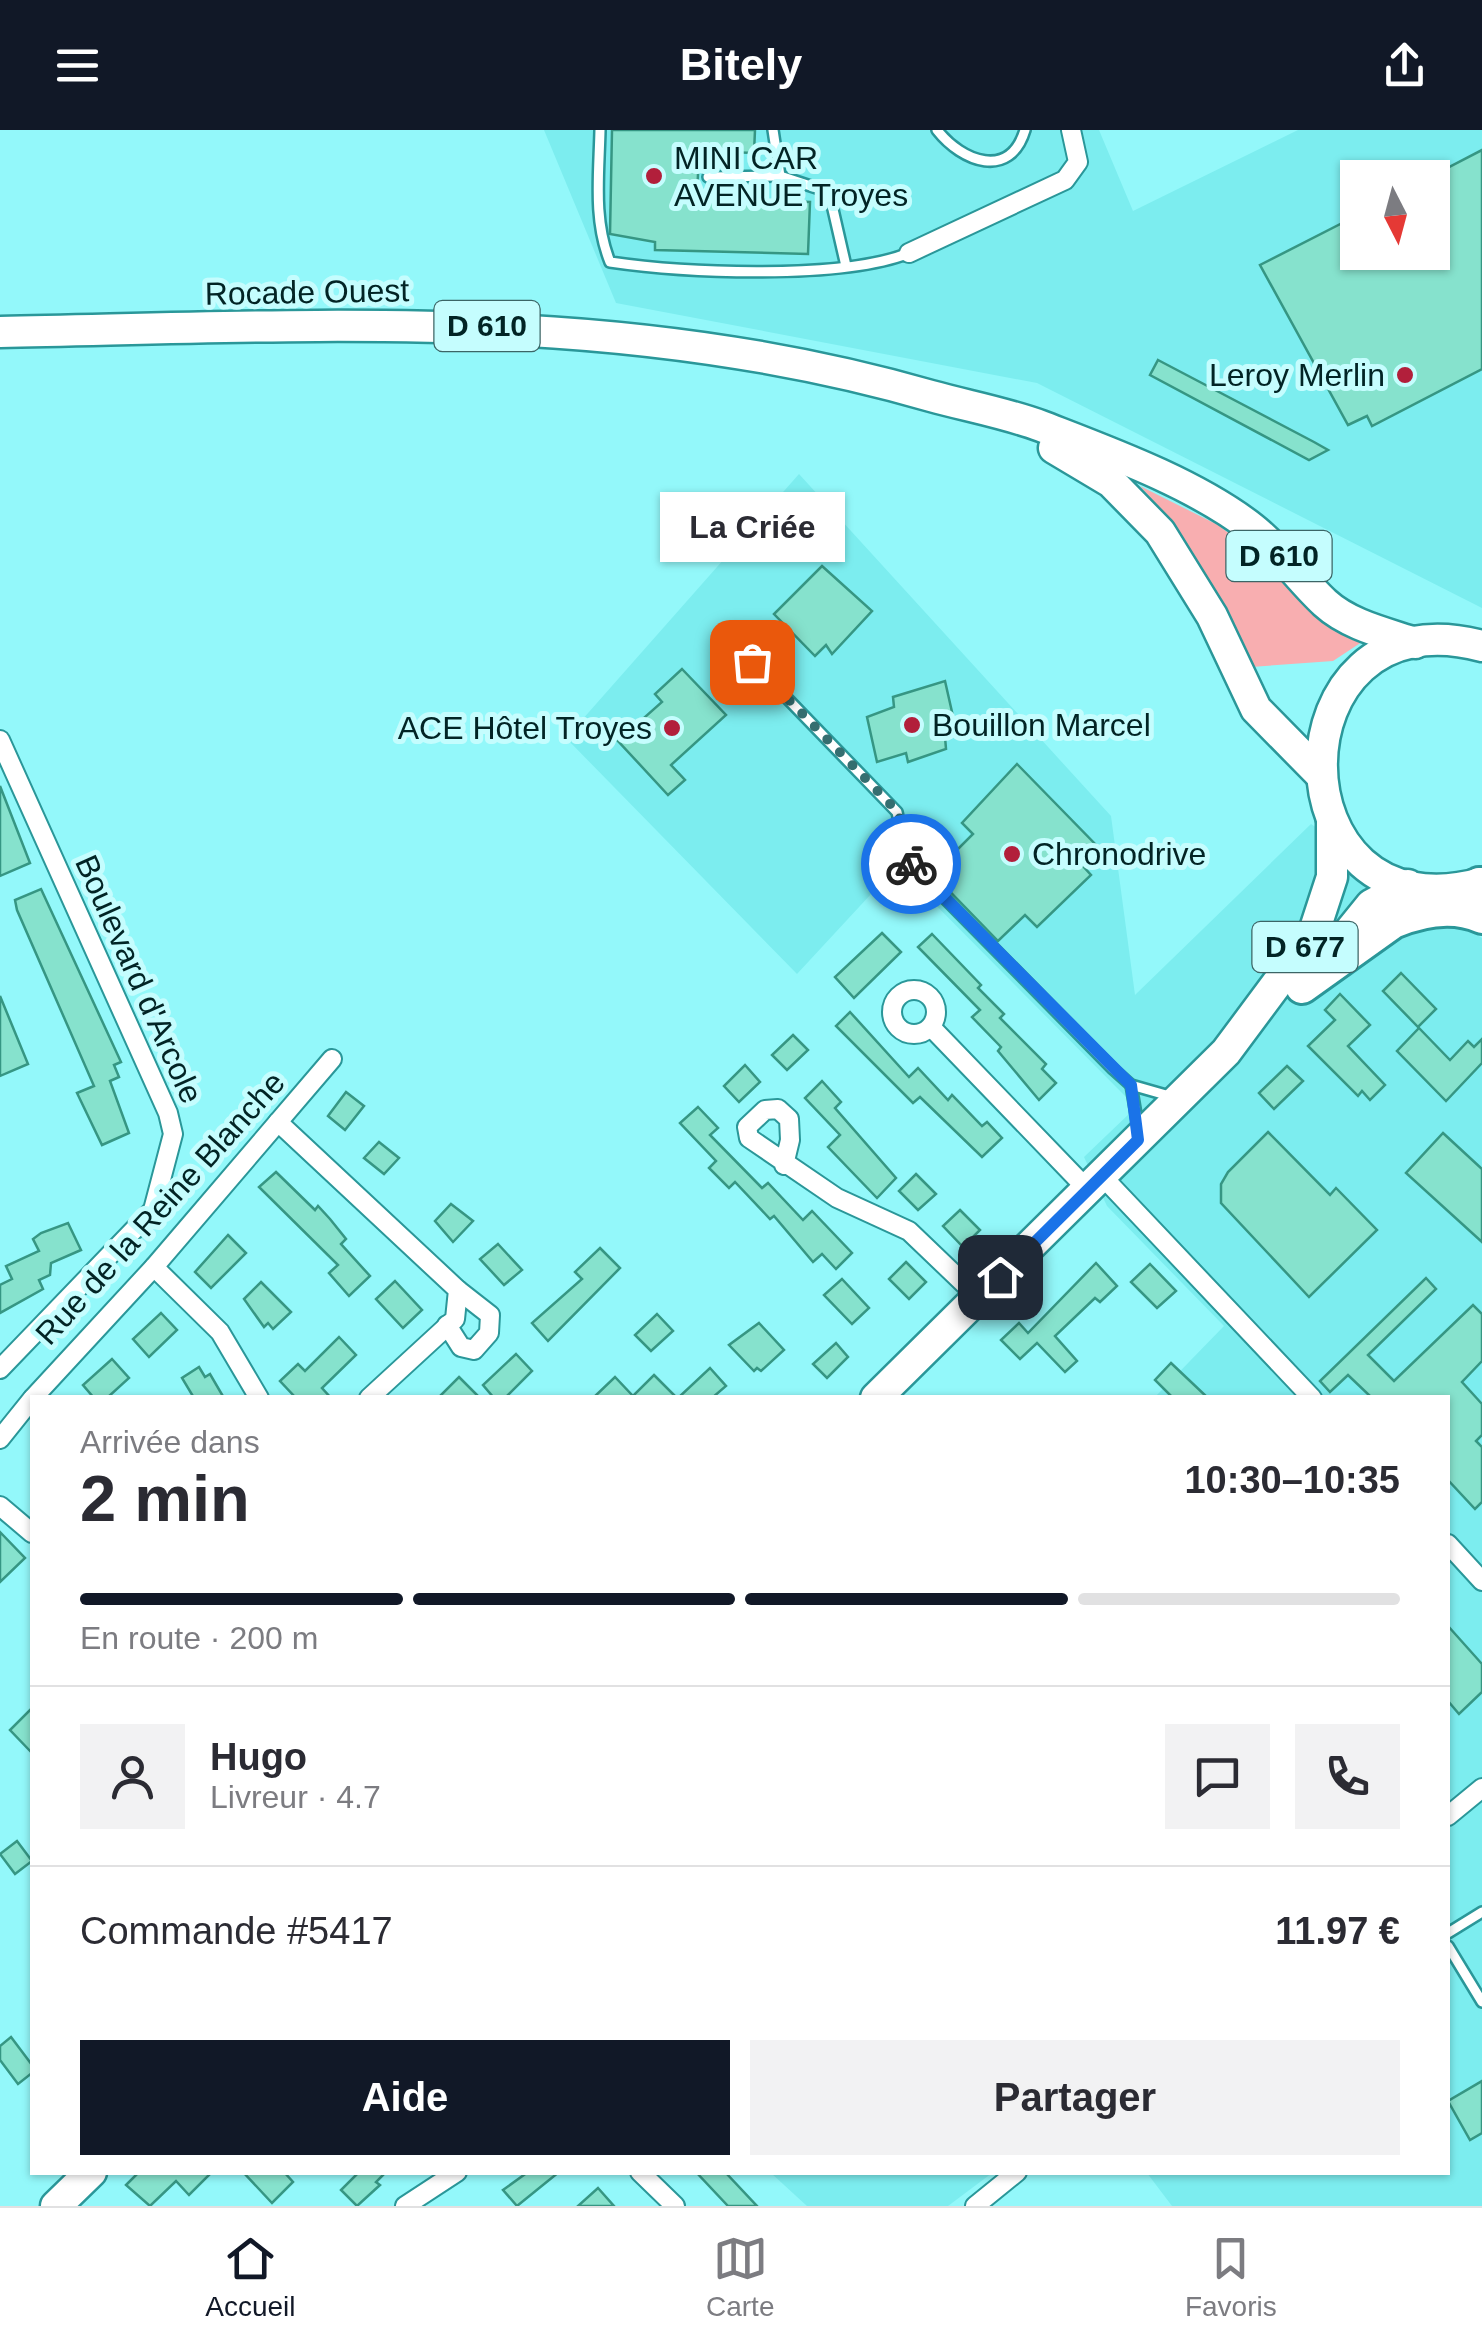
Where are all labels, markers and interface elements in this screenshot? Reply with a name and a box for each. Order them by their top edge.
icon: menu [50,38,105,93]
icon: share [1377,38,1432,93]
text: Bitely [680,39,802,90]
place label: MINI CAR AVENUE Troyes [674,140,908,213]
north arrow [1340,160,1450,270]
map controls [1340,160,1450,270]
marker: MINI CAR AVENUE Troyes [643,165,665,187]
street label: Rocade Ouest [204,272,410,312]
road number: D 610 [434,301,540,351]
place label: Leroy Merlin [1209,357,1385,393]
marker: Leroy Merlin [1394,364,1416,386]
callout: La Criée [660,492,844,562]
text: La Criée [689,509,816,545]
road number: D 610 [1226,531,1332,581]
pin [710,620,795,705]
icon: bag [725,635,780,690]
place label: Bouillon Marcel [932,707,1151,743]
place label: ACE Hôtel Troyes [398,710,652,746]
marker: Bouillon Marcel [901,714,923,736]
marker: ACE Hôtel Troyes [661,717,683,739]
courier [861,814,961,914]
place label: Chronodrive [1032,836,1206,872]
icon: bike [884,837,939,892]
marker: Chronodrive [1001,843,1023,865]
street label: Boulevard d'Arcole [68,849,210,1109]
road number: D 677 [1252,922,1358,972]
street label: Rue de la Reine Blanche [28,1064,292,1352]
pin [958,1235,1043,1320]
icon: home [973,1250,1028,1305]
text: Arrivée dans [80,1424,260,1460]
text: 10:30–10:35 [1184,1459,1400,1501]
text: 2 min [80,1462,250,1535]
text: En route · 200 m [80,1620,318,1656]
button: person [80,1724,185,1829]
button: chat [1165,1724,1270,1829]
button: phone [1295,1724,1400,1829]
text: Hugo [210,1736,307,1778]
text: Livreur · 4.7 [210,1779,381,1815]
text: Commande #5417 [80,1910,393,1952]
text: 11.97 € [1275,1910,1400,1952]
button: Aide [80,2040,730,2155]
button: Partager [750,2040,1400,2155]
tab: Accueil [205,2231,296,2323]
tab: Carte [706,2231,774,2323]
tab: Favoris [1185,2231,1277,2323]

